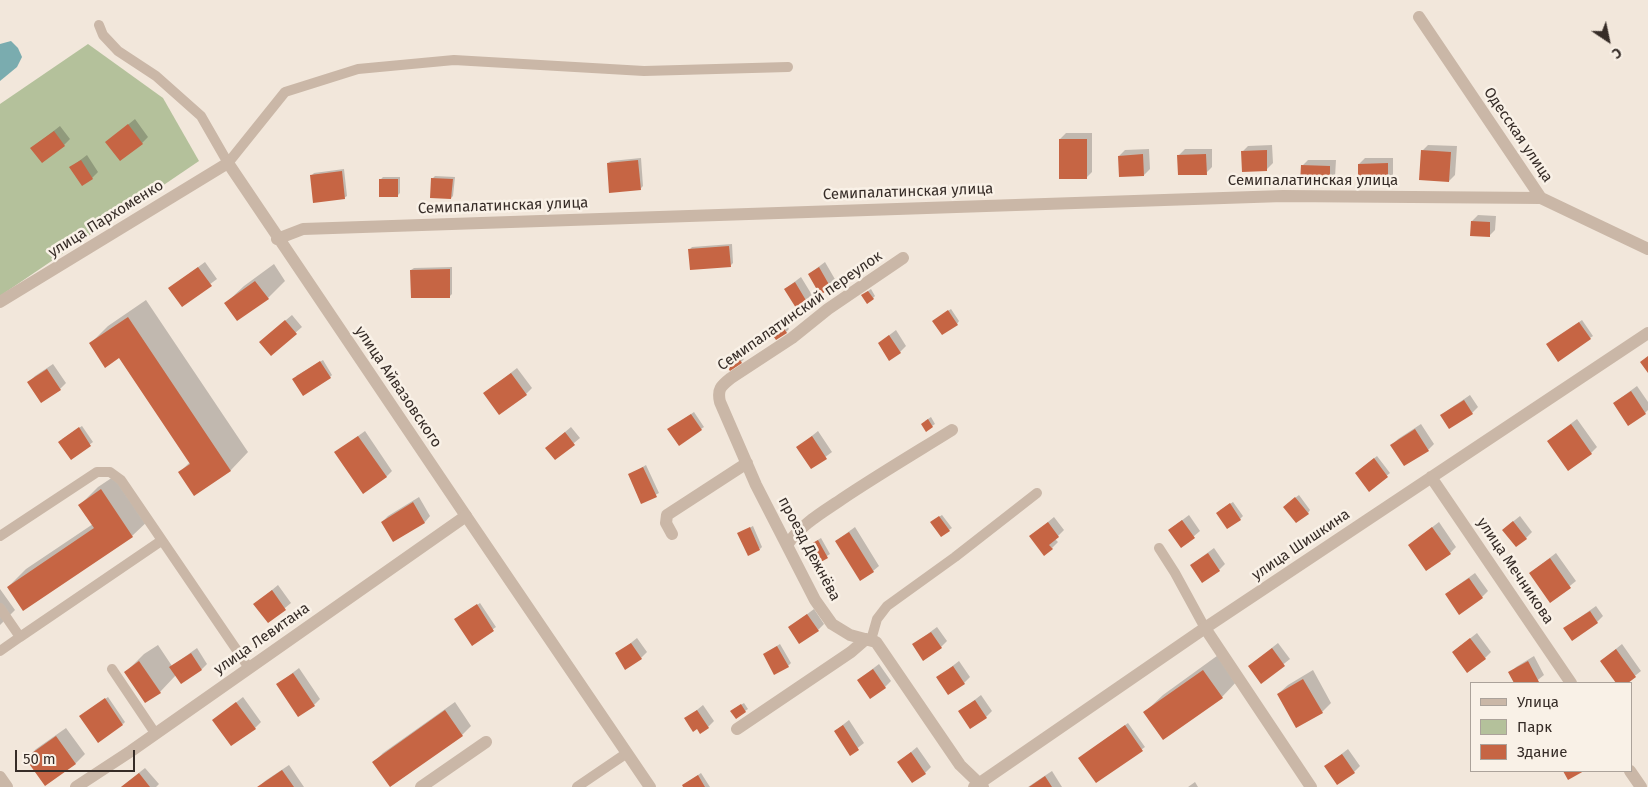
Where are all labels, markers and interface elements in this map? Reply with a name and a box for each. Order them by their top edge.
north arrow [1583,15,1633,65]
text: С [1609,44,1625,62]
street label: Одесская улица [1480,84,1556,186]
street label: Семипалатинская улица [1228,172,1398,190]
street label: улица Пархоменко [45,176,167,262]
street label: Семипалатинская улица [823,180,993,204]
street label: Семипалатинская улица [418,194,588,218]
street label: Семипалатинский переулок [714,247,886,375]
street label: улица Айвазовского [351,323,445,451]
street label: проезд Дежнёва [774,494,844,604]
street label: улица Шишкина [1249,506,1353,584]
street label: улица Мечникова [1473,514,1557,628]
street label: улица Левитана [211,599,313,679]
legend [1470,682,1633,772]
text: Улица [1517,693,1559,711]
text: Парк [1517,718,1552,736]
scale bar [18,740,138,772]
text: Здание [1517,743,1567,761]
text: 50 m [23,750,56,768]

